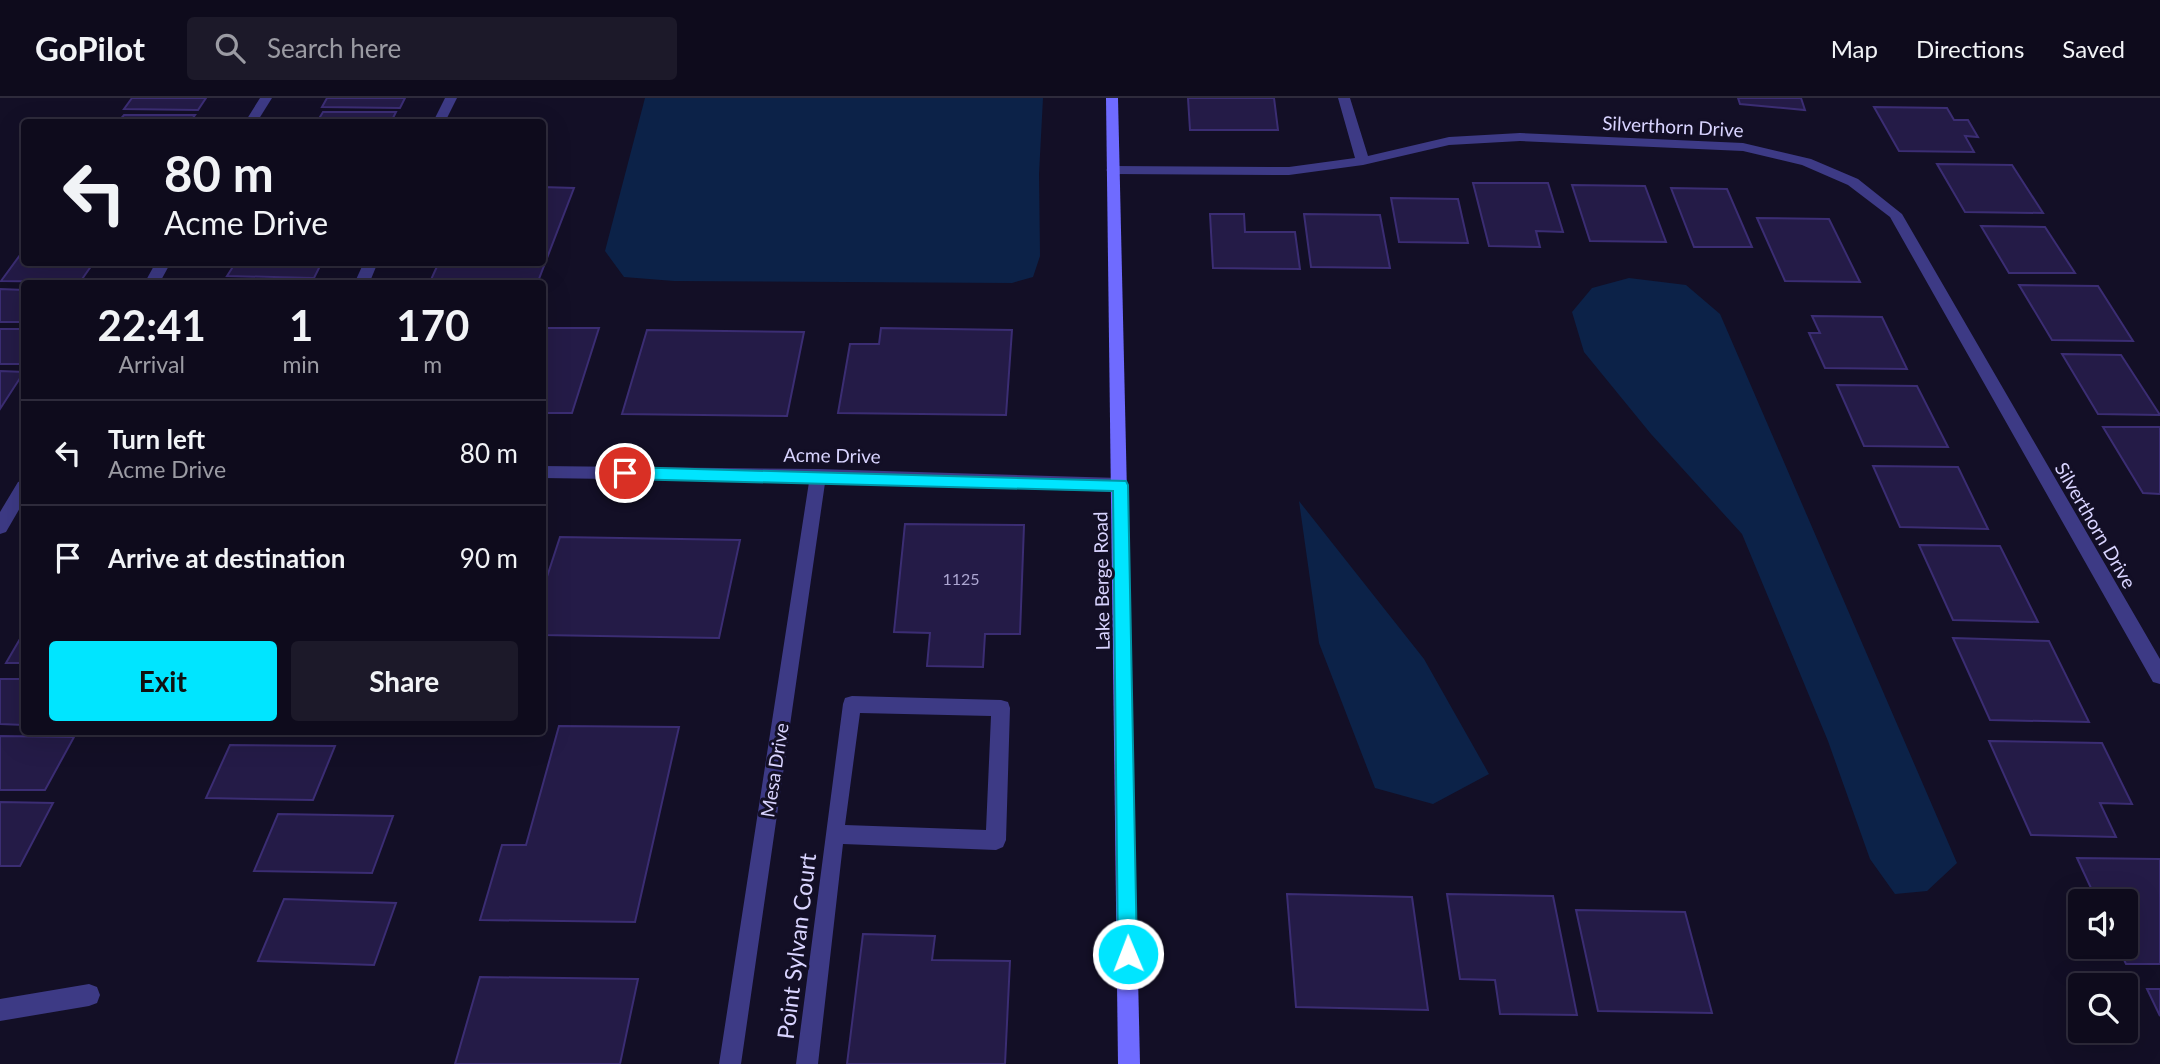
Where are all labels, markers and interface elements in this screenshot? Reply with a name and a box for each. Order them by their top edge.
search box [187,17,677,80]
text: GoPilot [35,28,145,68]
icon: search [211,29,249,67]
text: Search here [267,32,401,64]
text: Map [1831,34,1878,63]
text: Directions [1916,34,2024,63]
text: Saved [2062,34,2125,63]
street label: Silverthorn Drive [1602,111,1744,141]
text: 80 m [164,144,274,202]
icon: left [49,147,140,238]
text: Acme Drive [164,203,328,242]
text: 22:41 [98,300,206,350]
text: 1 [289,300,313,350]
text: 170 [396,300,469,350]
text: Arrival [119,350,185,378]
text: min [282,350,320,378]
text: m [423,350,442,378]
text: Turn left [108,423,205,455]
icon: left [49,434,87,472]
text: 80 m [460,437,518,469]
pin [595,443,655,503]
street label: Acme Drive [783,443,881,467]
icon: arrive [606,454,644,492]
text: Acme Drive [108,455,226,483]
street label: Silverthorn Drive [2051,458,2141,592]
street label: Lake Berge Road [1088,511,1114,651]
icon: arrive [49,539,87,577]
text: Arrive at destination [108,542,345,574]
text: 90 m [460,542,518,574]
house number: 1125 [942,569,980,588]
button: Exit [49,641,277,721]
button: Share [291,641,518,721]
street label: Mesa Drive [755,721,793,819]
street label: Point Sylvan Court [771,851,821,1041]
map controls [2068,889,2138,1043]
button: sound [2068,889,2138,959]
position arrow [1091,917,1165,991]
button: search [2068,973,2138,1043]

